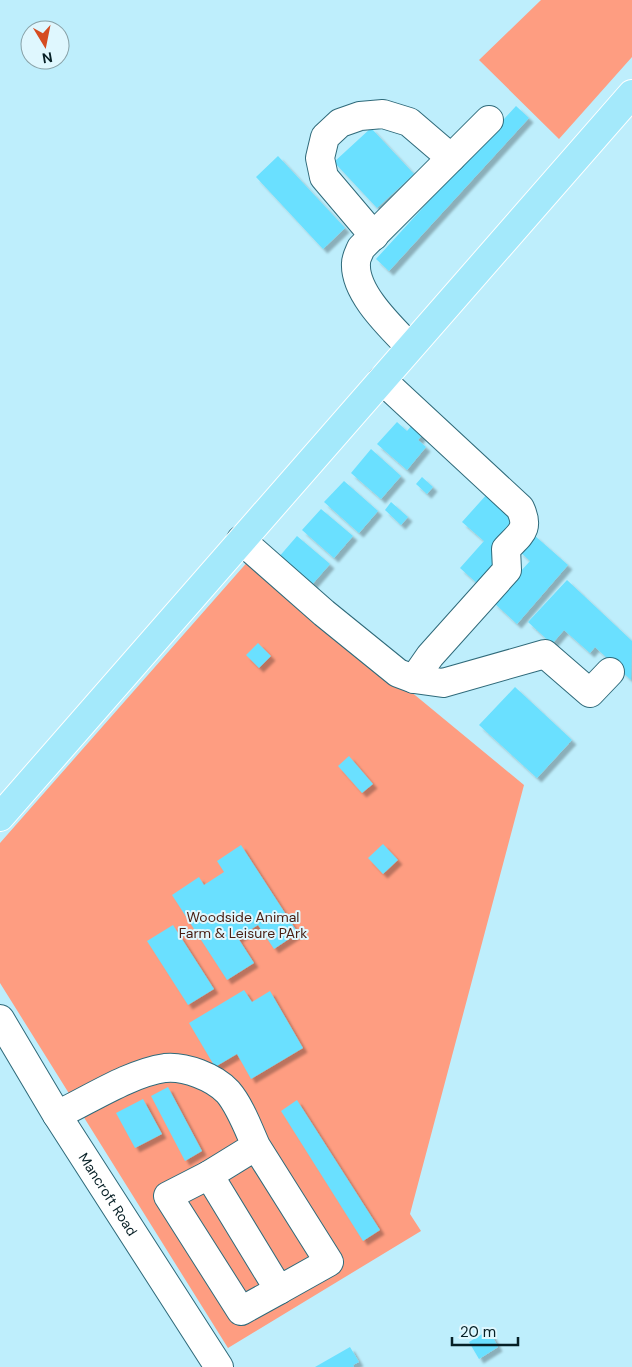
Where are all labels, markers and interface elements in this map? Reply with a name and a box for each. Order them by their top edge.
north arrow [20,20,70,70]
text: N [41,48,54,68]
park label: Woodside Animal Farm & Leisure PArk [179,908,307,942]
street label: Mancroft Road [75,1149,141,1239]
scale bar [452,1314,518,1346]
text: 20 m [460,1322,496,1342]

